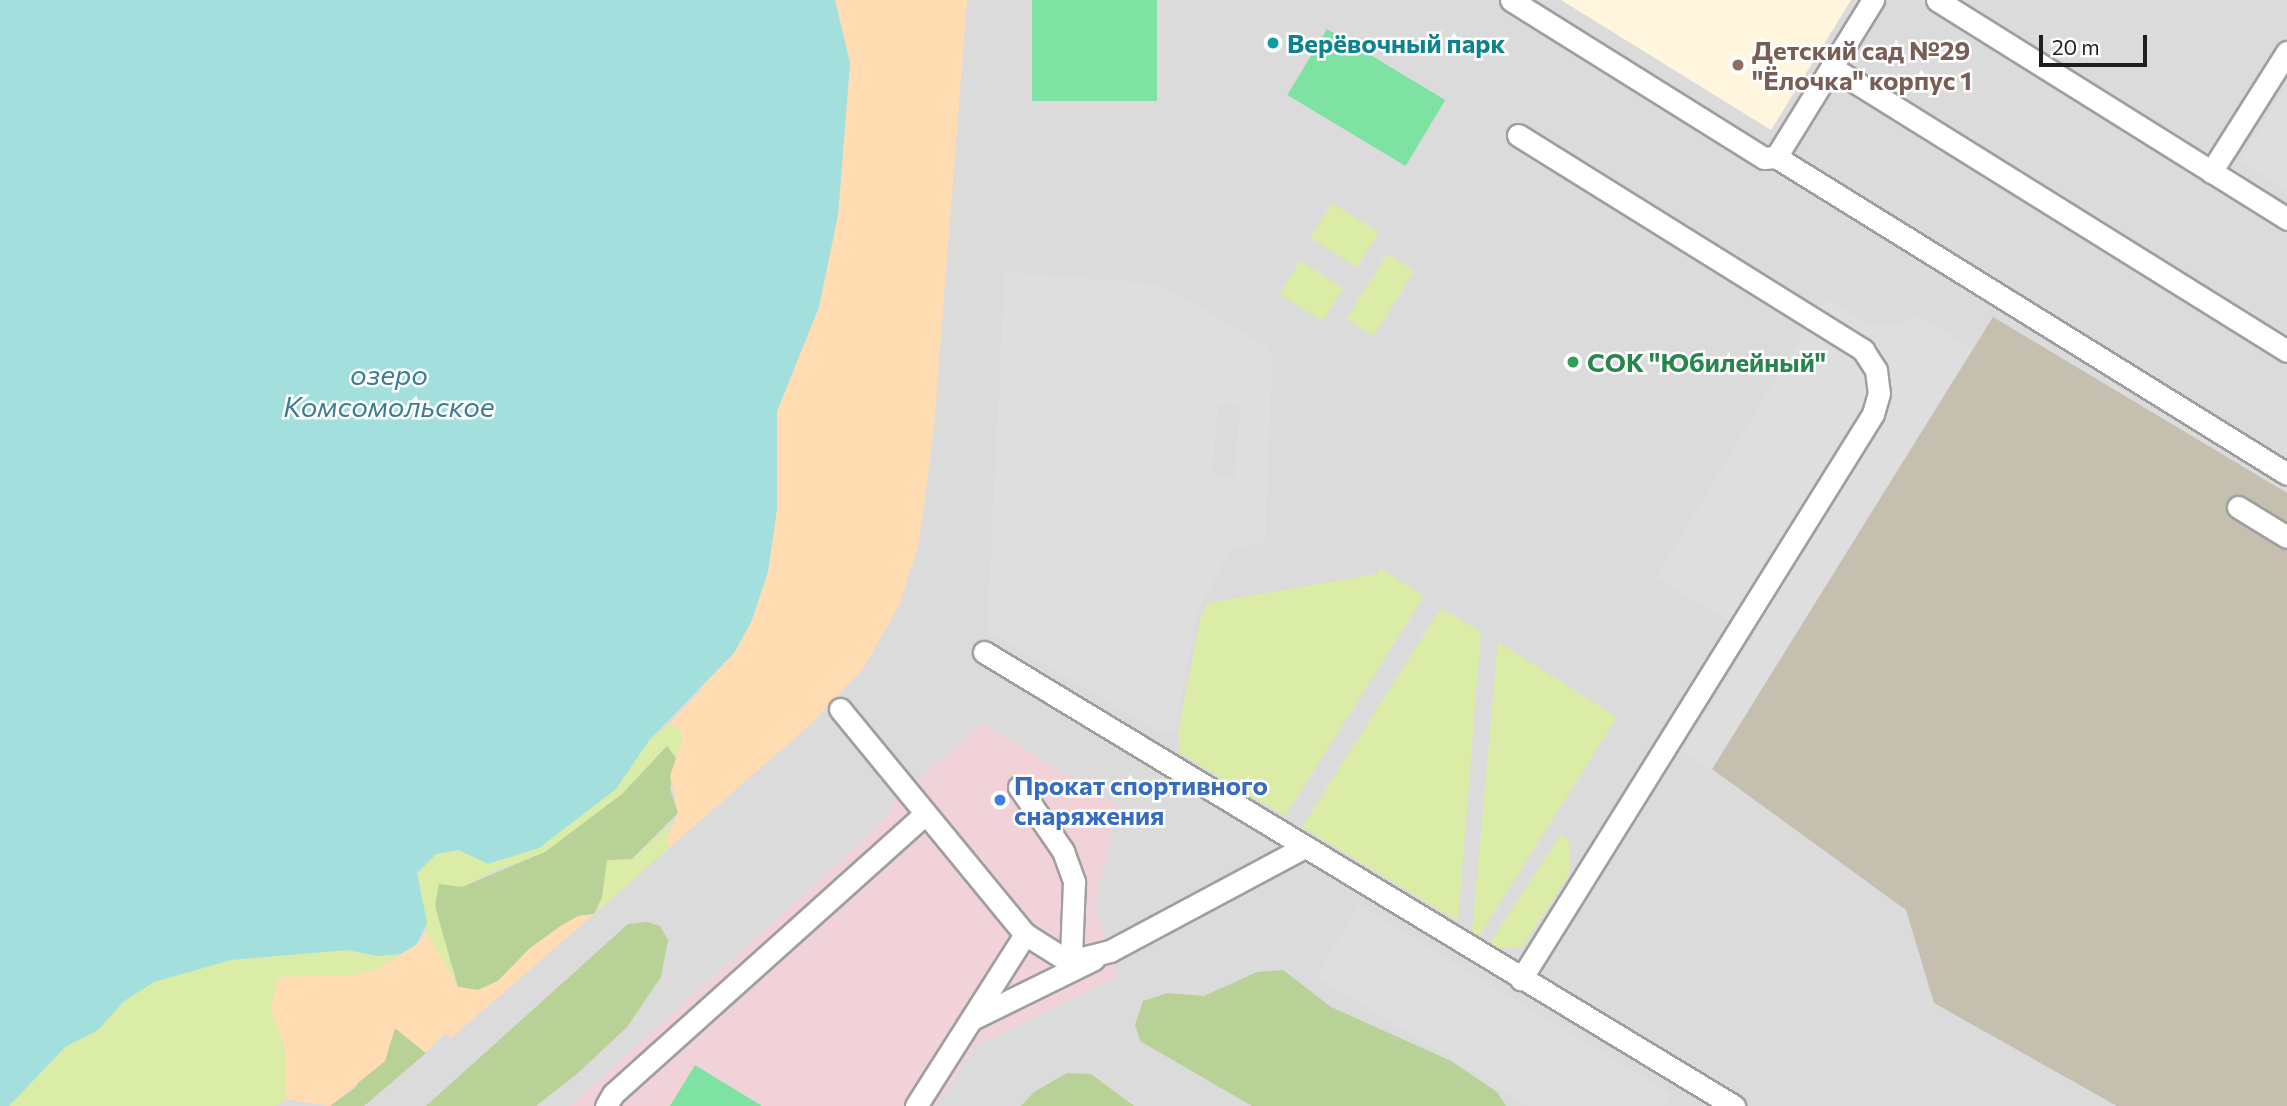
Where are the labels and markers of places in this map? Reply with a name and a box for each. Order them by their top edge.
place label: Верёвочный парк [1287,27,1505,59]
place label: Детский сад №29 "Ёлочка" корпус 1 [1752,34,1972,96]
marker: Верёвочный парк [1265,35,1281,51]
marker: Детский сад №29 "Ёлочка" корпус 1 [1730,57,1746,73]
place label: СОК "Юбилейный" [1587,346,1826,378]
marker: СОК "Юбилейный" [1565,354,1581,370]
place label: Прокат спортивного снаряжения [1014,769,1268,830]
marker: Прокат спортивного снаряжения [992,792,1008,808]

